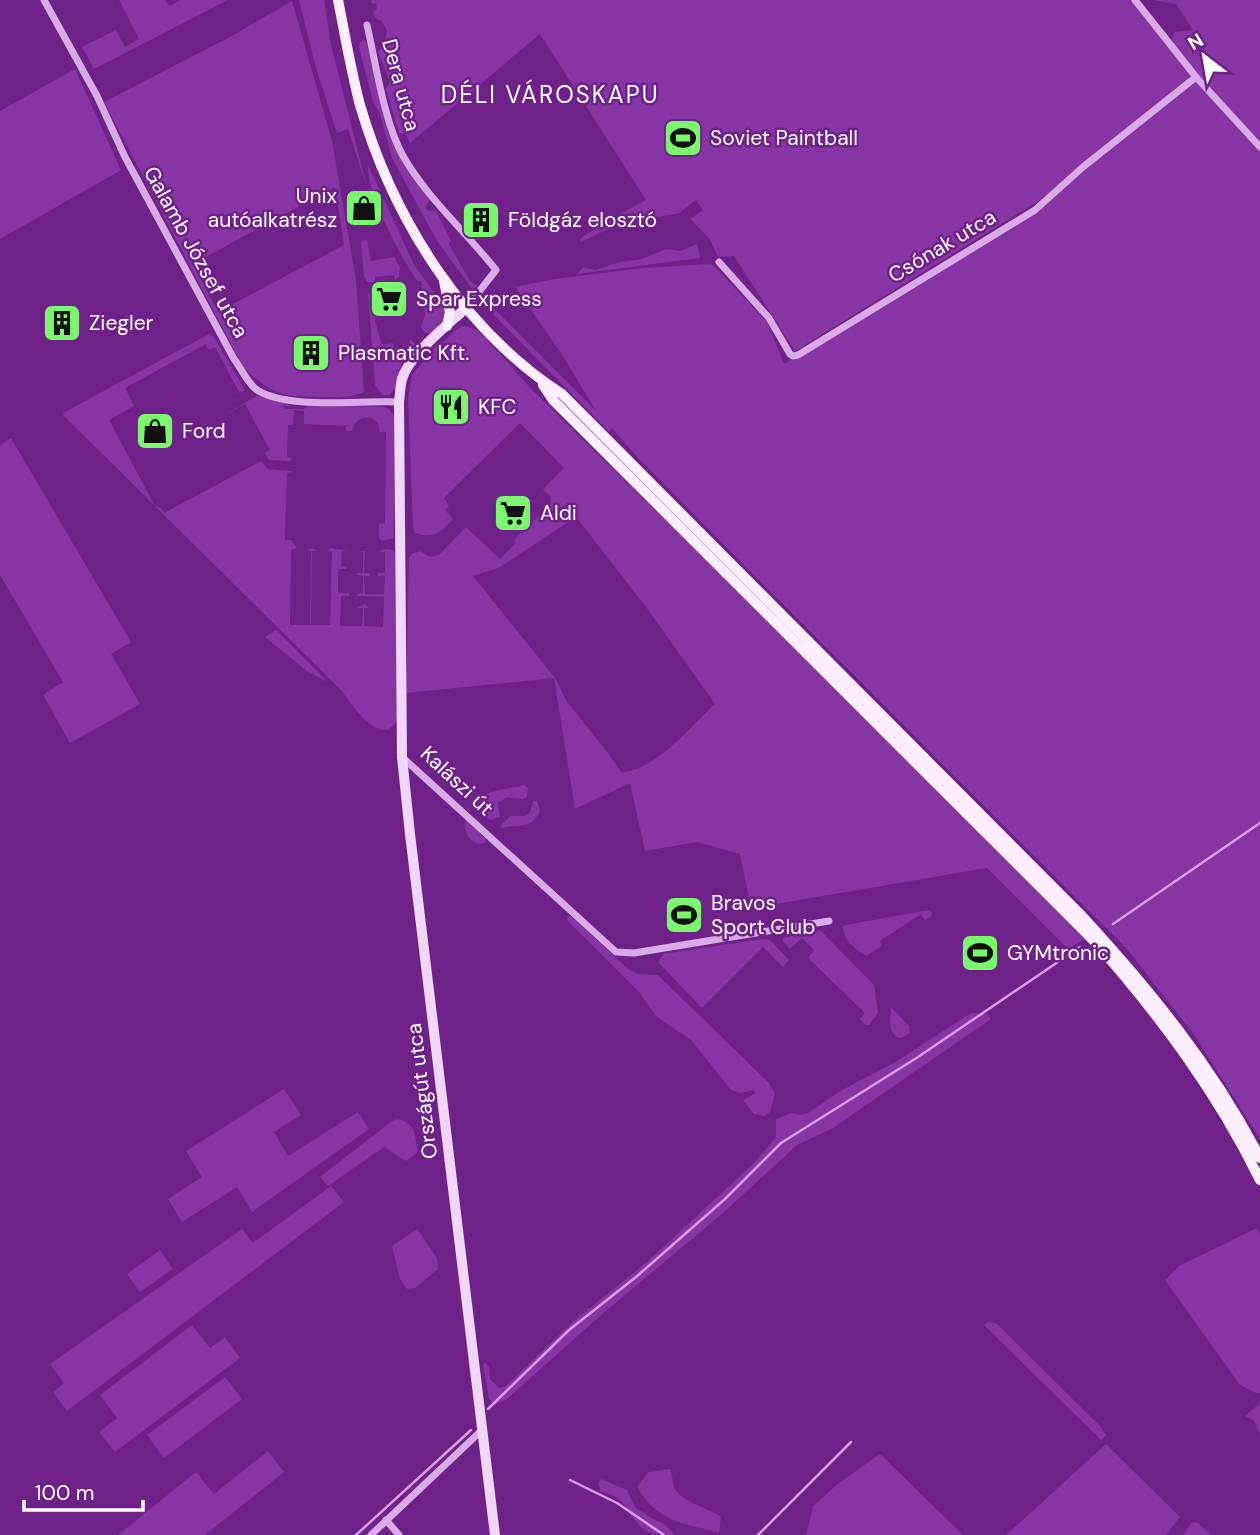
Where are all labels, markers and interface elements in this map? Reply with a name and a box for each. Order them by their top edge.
north arrow [1169,21,1239,91]
text: N [1183,28,1208,56]
street label: Dera utca [375,36,427,134]
district label: DÉLI VÁROSKAPU [441,79,659,110]
sports icon: Soviet Paintball [662,117,704,159]
place label: Soviet Paintball [710,124,858,152]
street label: Galamb József utca [137,161,255,343]
place label: Unix autóalkatrész [208,182,337,234]
shop icon: Unix autóalkatrész [343,187,385,229]
building icon: Földgáz elosztó [460,199,502,241]
street label: Csónak utca [883,203,1001,289]
place label: Földgáz elosztó [508,206,657,234]
supermarket icon: Spar Express [368,278,410,320]
place label: Spar Express [416,285,542,313]
building icon: Ziegler [41,302,83,344]
place label: Ziegler [89,309,154,337]
building icon: Plasmatic Kft. [290,332,332,374]
place label: Plasmatic Kft. [338,339,469,367]
restaurant icon: KFC [430,386,472,428]
place label: KFC [478,393,517,421]
shop icon: Ford [134,410,176,452]
place label: Ford [182,417,226,445]
supermarket icon: Aldi [492,492,534,534]
place label: Aldi [540,499,577,527]
street label: Kalászi út [414,740,500,822]
place label: Bravos Sport Club [711,889,815,941]
sports icon: Bravos Sport Club [663,894,705,936]
sports icon: GYMtronic [959,932,1001,974]
place label: GYMtronic [1007,939,1109,967]
street label: Országút utca [400,1022,444,1160]
scale bar [24,1468,144,1512]
text: 100 m [35,1479,95,1507]

